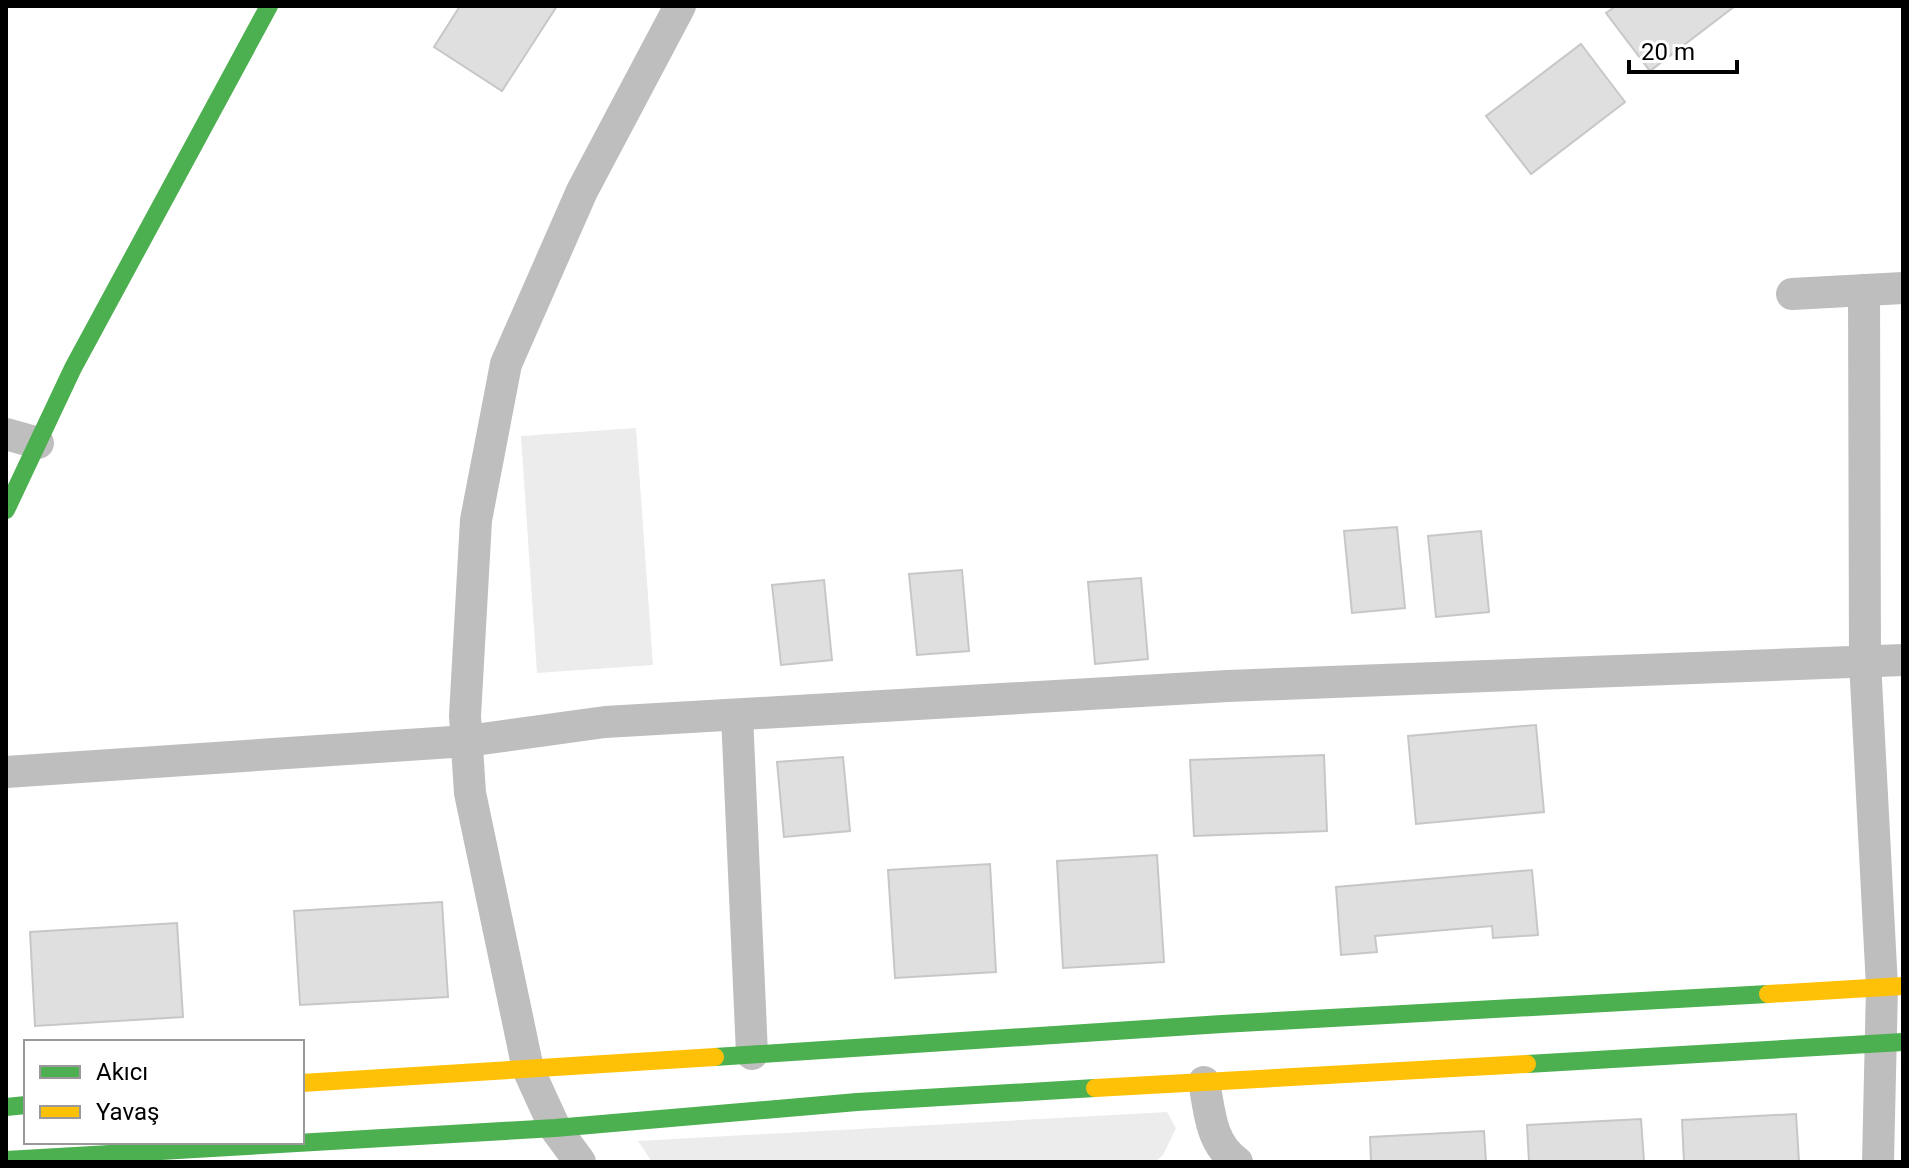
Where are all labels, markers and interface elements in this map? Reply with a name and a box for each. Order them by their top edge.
scale bar [1629,24,1737,74]
text: 20 m [1641,38,1695,66]
legend [24,1040,304,1144]
text: Akıcı [96,1058,148,1086]
text: Yavaş [96,1098,159,1126]

